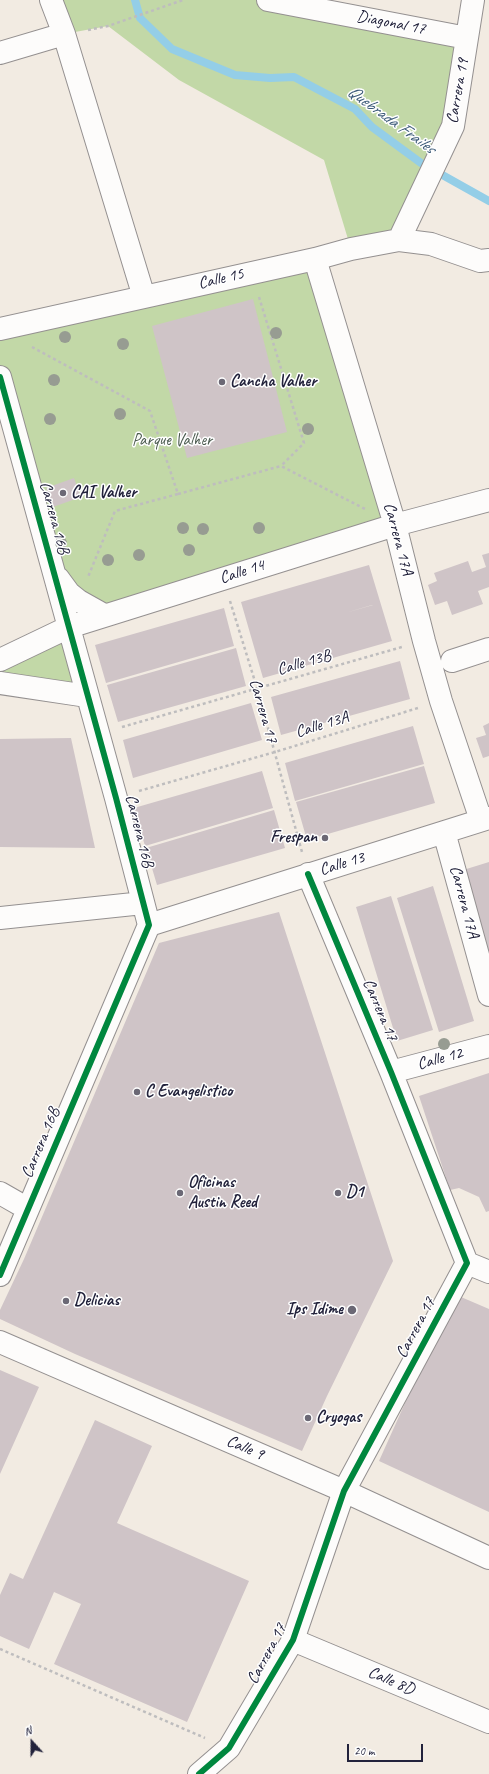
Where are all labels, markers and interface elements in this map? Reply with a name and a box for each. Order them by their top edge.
street label: Diagonal 17 [355,6,427,40]
street label: Carrera 19 [442,57,474,125]
water label: Quebrada Frailes [343,81,439,159]
street label: Calle 15 [196,264,246,294]
place label: Cancha Valher [230,372,316,392]
marker: Cancha Valher [217,377,227,387]
park label: Parque Valher [132,431,212,451]
street label: Carrera 16B [34,479,74,557]
place label: CAI Valher [71,483,136,503]
marker: CAI Valher [58,488,68,498]
street label: Carrera 17A [379,500,417,578]
street label: Calle 14 [217,555,267,589]
street label: Calle 13B [275,646,333,680]
street label: Carrera 17 [244,677,282,745]
street label: Calle 13A [293,707,351,743]
street label: Carrera 16B [120,792,158,870]
place label: Frespan [270,828,317,848]
marker: Frespan [320,833,330,843]
street label: Calle 13 [317,848,367,880]
street label: Carrera 17A [445,863,483,941]
street label: Carrera 17 [358,976,402,1044]
street label: Calle 12 [415,1043,465,1075]
place label: C Evangelistico [145,1082,232,1102]
marker: C Evangelistico [132,1087,142,1097]
street label: Carrera 16B [17,1105,65,1181]
place label: Oficinas Austin Reed [188,1173,257,1213]
place label: D1 [346,1183,364,1203]
marker: Oficinas Austin Reed [175,1188,185,1198]
marker: D1 [333,1188,343,1198]
place label: Delicias [74,1291,119,1311]
street label: Carrera 17 [392,1294,440,1362]
marker: Delicias [61,1296,71,1306]
place label: Ips Idime [286,1300,343,1320]
marker: Ips Idime [346,1304,358,1316]
place label: Cryogas [316,1408,361,1428]
marker: Cryogas [303,1413,313,1423]
street label: Calle 9 [223,1431,267,1465]
street label: Carrera 17 [243,1620,291,1688]
street label: Calle 8D [365,1662,417,1700]
north arrow [12,1722,52,1762]
text: N [22,1723,33,1739]
scale bar [349,1736,425,1762]
text: 20 m [354,1743,374,1759]

